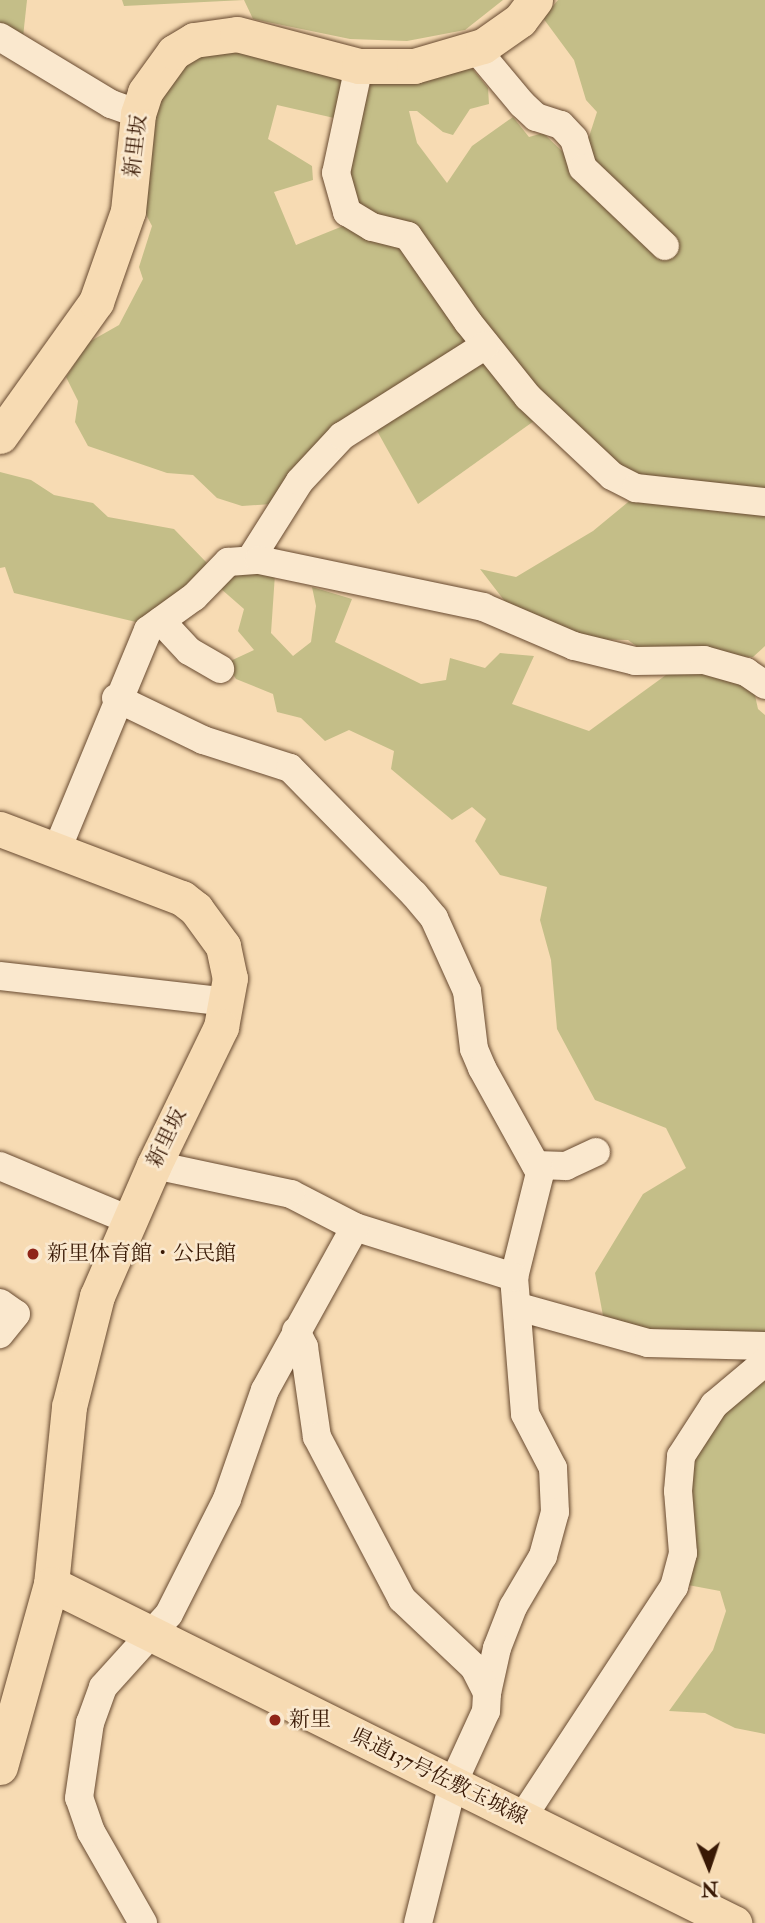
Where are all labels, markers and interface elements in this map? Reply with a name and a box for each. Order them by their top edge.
street label: 新里坂 [120,113,152,179]
street label: 新里坂 [142,1104,192,1172]
place label: 新里体育館・公民館 [47,1241,236,1267]
marker: 新里体育館・公民館 [25,1246,41,1262]
place label: 新里 [289,1707,331,1733]
marker: 新里 [267,1712,283,1728]
street label: 県道137号佐敷玉城線 [347,1723,531,1831]
north arrow [674,1832,744,1902]
text: N [701,1876,719,1900]

